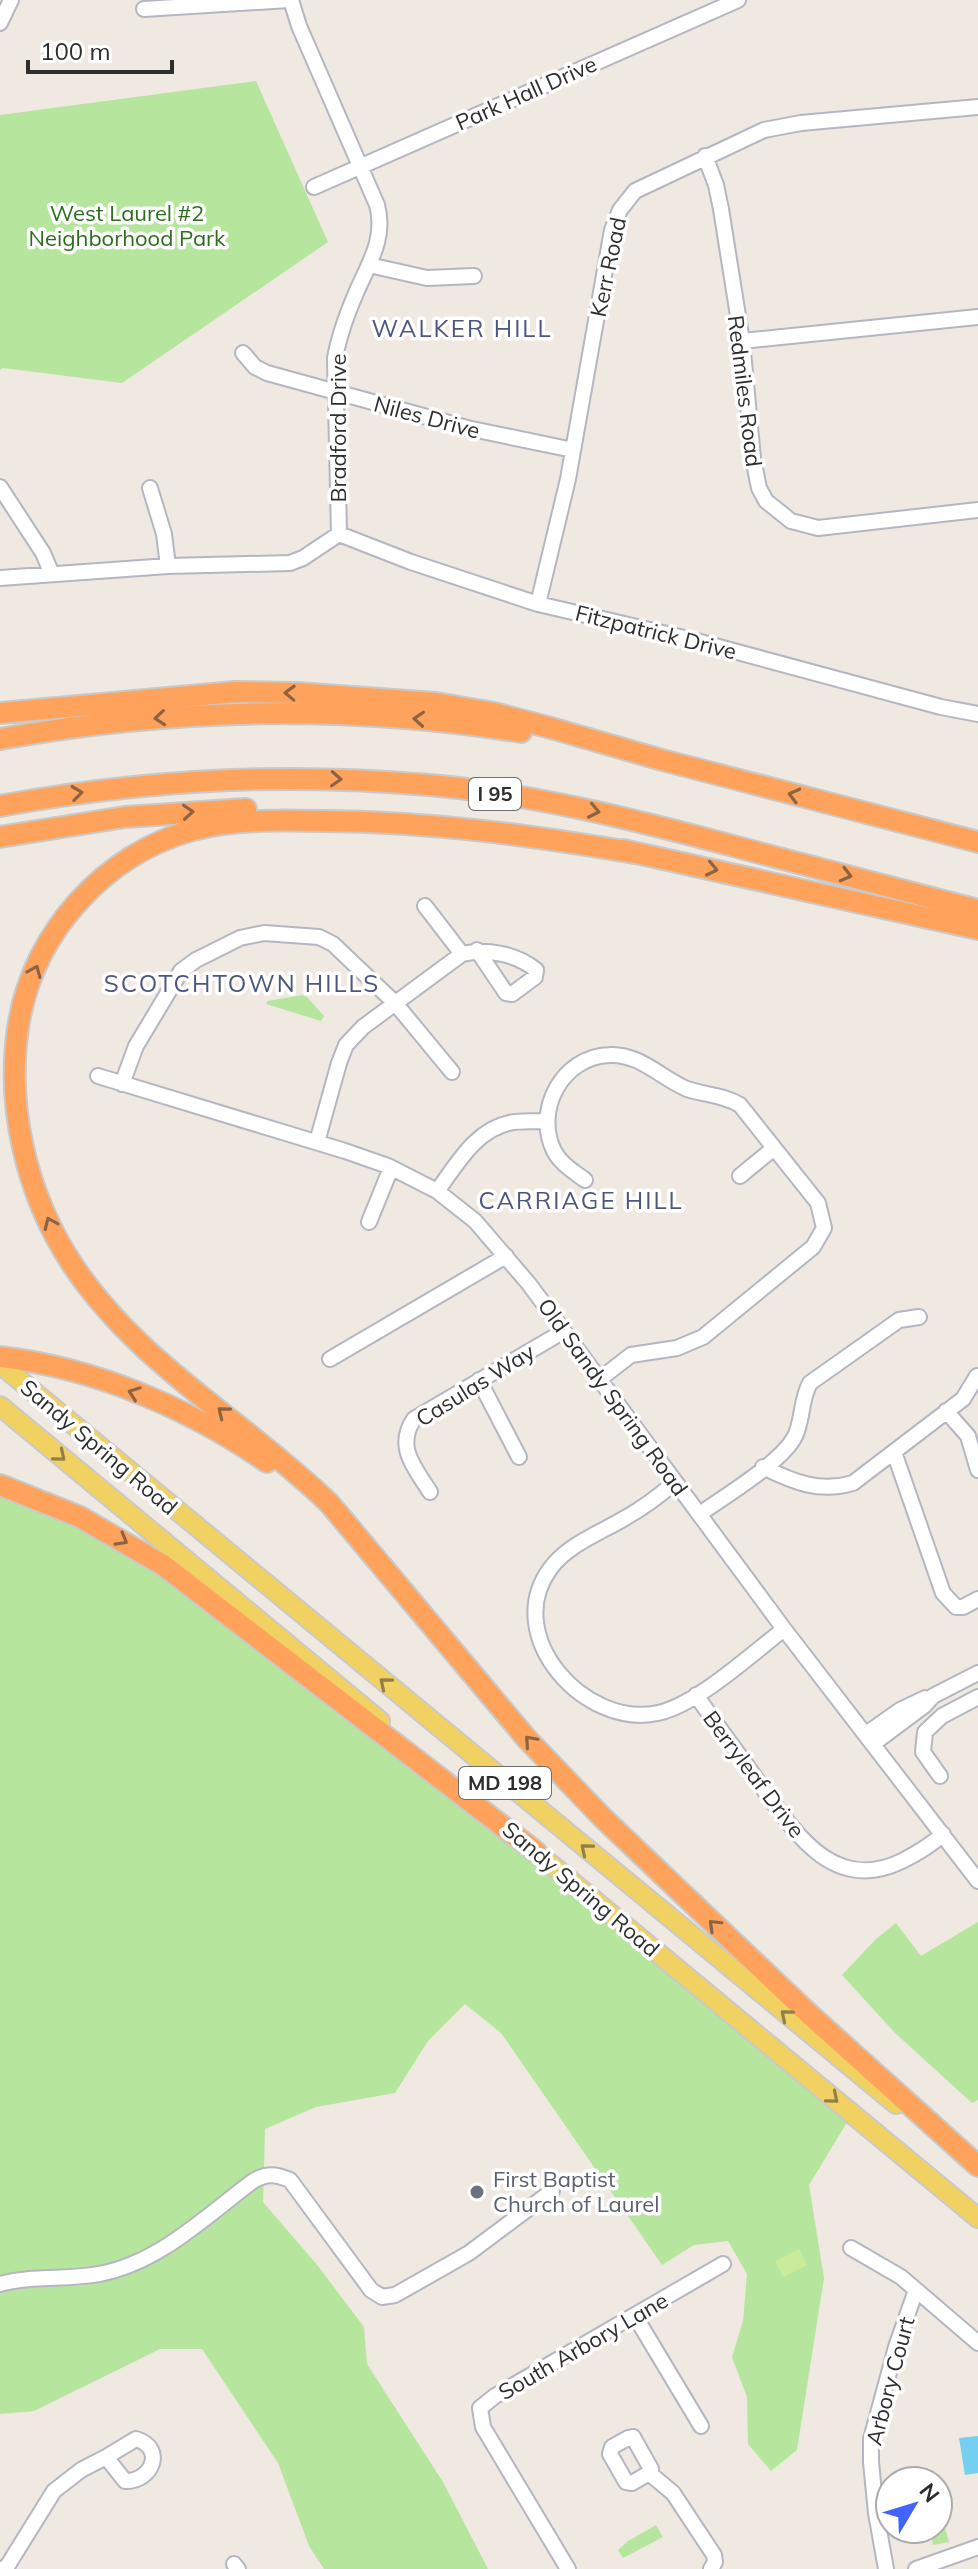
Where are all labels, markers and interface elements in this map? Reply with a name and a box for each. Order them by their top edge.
scale bar [28,24,172,74]
text: 100 m [40,36,111,66]
street label: Park Hall Drive [451,49,601,137]
park label: West Laurel #2 Neighborhood Park [29,199,226,252]
street label: Kerr Road [584,215,632,319]
district label: WALKER HILL [371,313,553,343]
street label: Redmiles Road [722,314,768,468]
street label: Bradford Drive [324,354,352,502]
street label: Niles Drive [371,389,483,445]
street label: Fitzpatrick Drive [572,598,740,666]
one-way arrow [283,685,296,702]
one-way arrow [153,709,166,726]
one-way arrow [412,711,425,728]
one-way arrow [330,771,343,788]
road number: I 95 [469,778,521,810]
one-way arrow [70,785,84,802]
one-way arrow [787,787,801,804]
one-way arrow [587,802,600,819]
one-way arrow [182,804,195,821]
one-way arrow [704,860,718,877]
one-way arrow [838,866,852,883]
one-way arrow [25,965,41,979]
district label: SCOTCHTOWN HILLS [104,968,380,998]
district label: CARRIAGE HILL [478,1185,684,1215]
one-way arrow [43,1217,59,1231]
street label: Old Sandy Spring Road [532,1293,694,1501]
street label: Casulas Way [411,1337,540,1433]
street label: Sandy Spring Road [15,1373,183,1521]
one-way arrow [128,1386,142,1402]
one-way arrow [218,1407,233,1422]
one-way arrow [51,1446,65,1461]
one-way arrow [113,1530,128,1546]
one-way arrow [380,1678,395,1693]
street label: Berryleaf Drive [697,1705,811,1843]
one-way arrow [525,1736,539,1751]
road number: MD 198 [459,1767,551,1799]
street label: Sandy Spring Road [497,1815,665,1963]
one-way arrow [580,1844,595,1859]
one-way arrow [709,1919,723,1934]
one-way arrow [781,2010,795,2025]
one-way arrow [824,2088,838,2103]
place label: First Baptist Church of Laurel [493,2165,660,2218]
marker: First Baptist Church of Laurel [468,2183,486,2201]
street label: South Arbory Lane [493,2286,673,2406]
street label: Arbory Court [859,2313,921,2448]
north arrow [874,2465,954,2545]
text: N [914,2478,946,2508]

